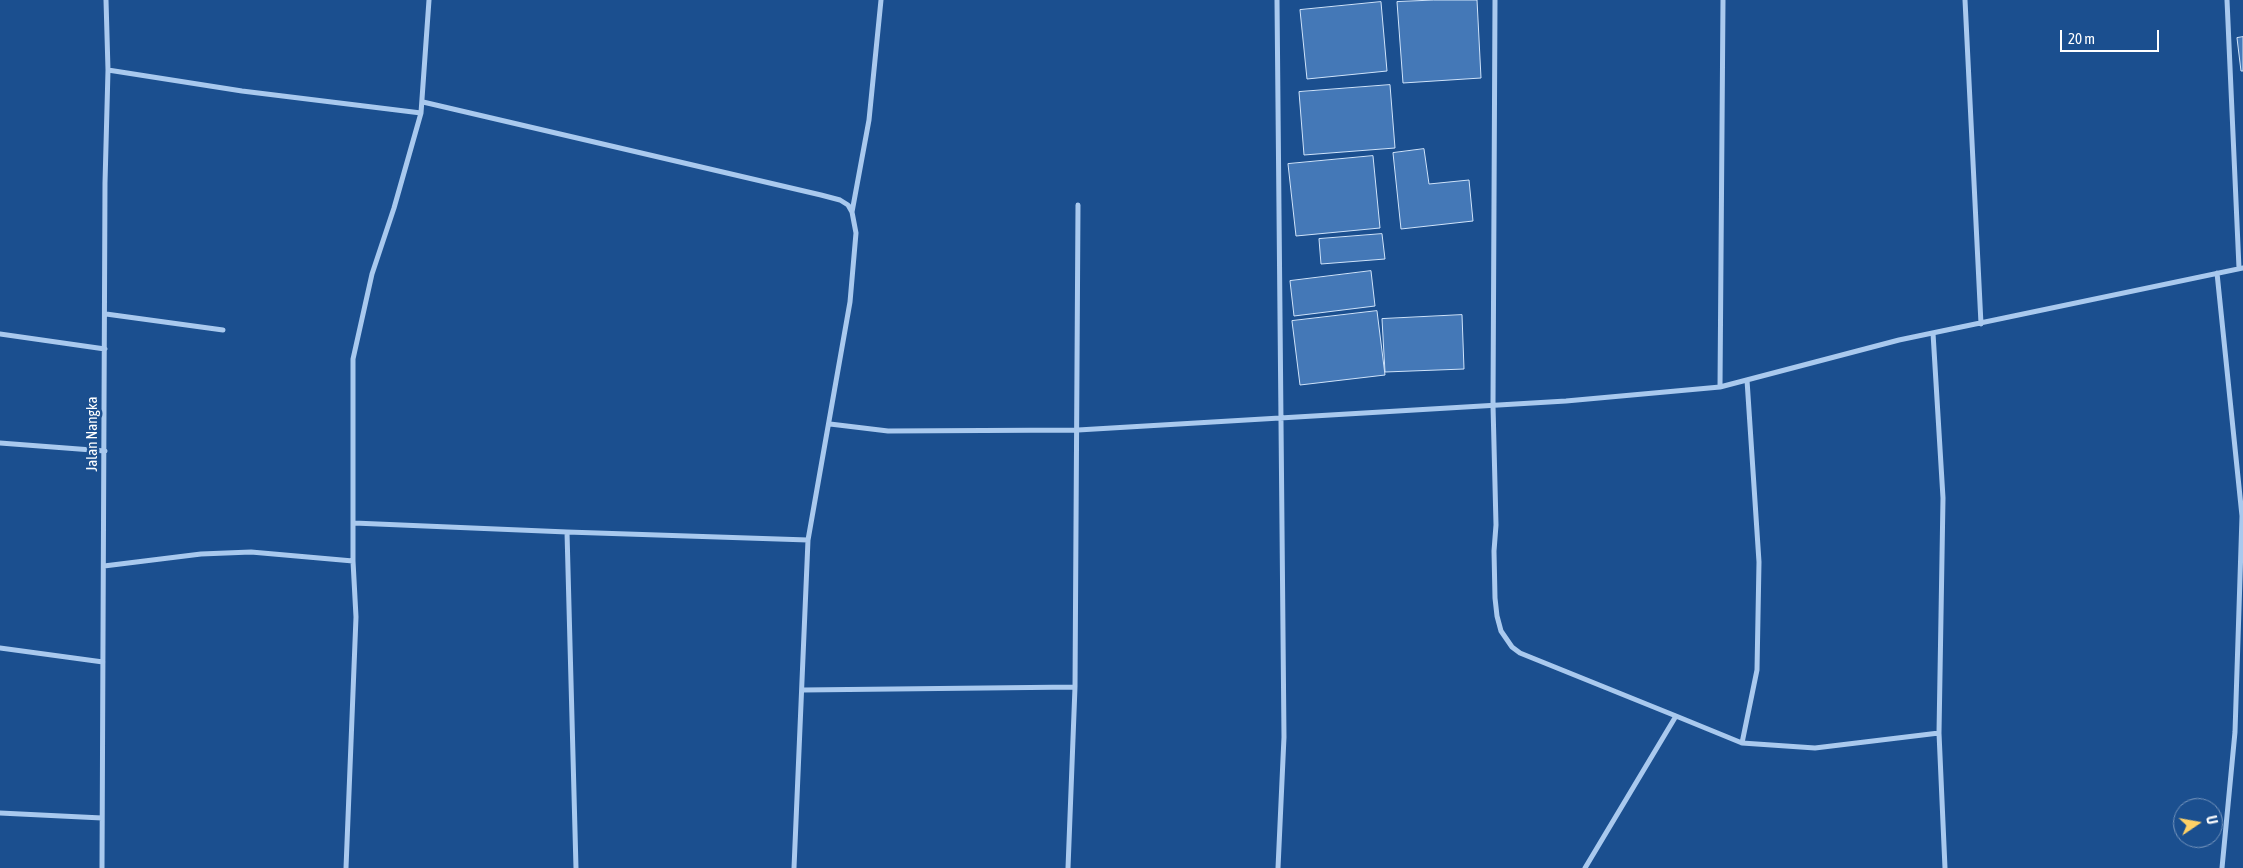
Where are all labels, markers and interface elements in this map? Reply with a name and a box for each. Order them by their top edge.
scale bar [2063,20,2162,52]
text: 20 m [2068,30,2095,47]
street label: Jalan Nangka [83,396,101,472]
north arrow [2173,798,2223,848]
text: U [2203,814,2220,826]

